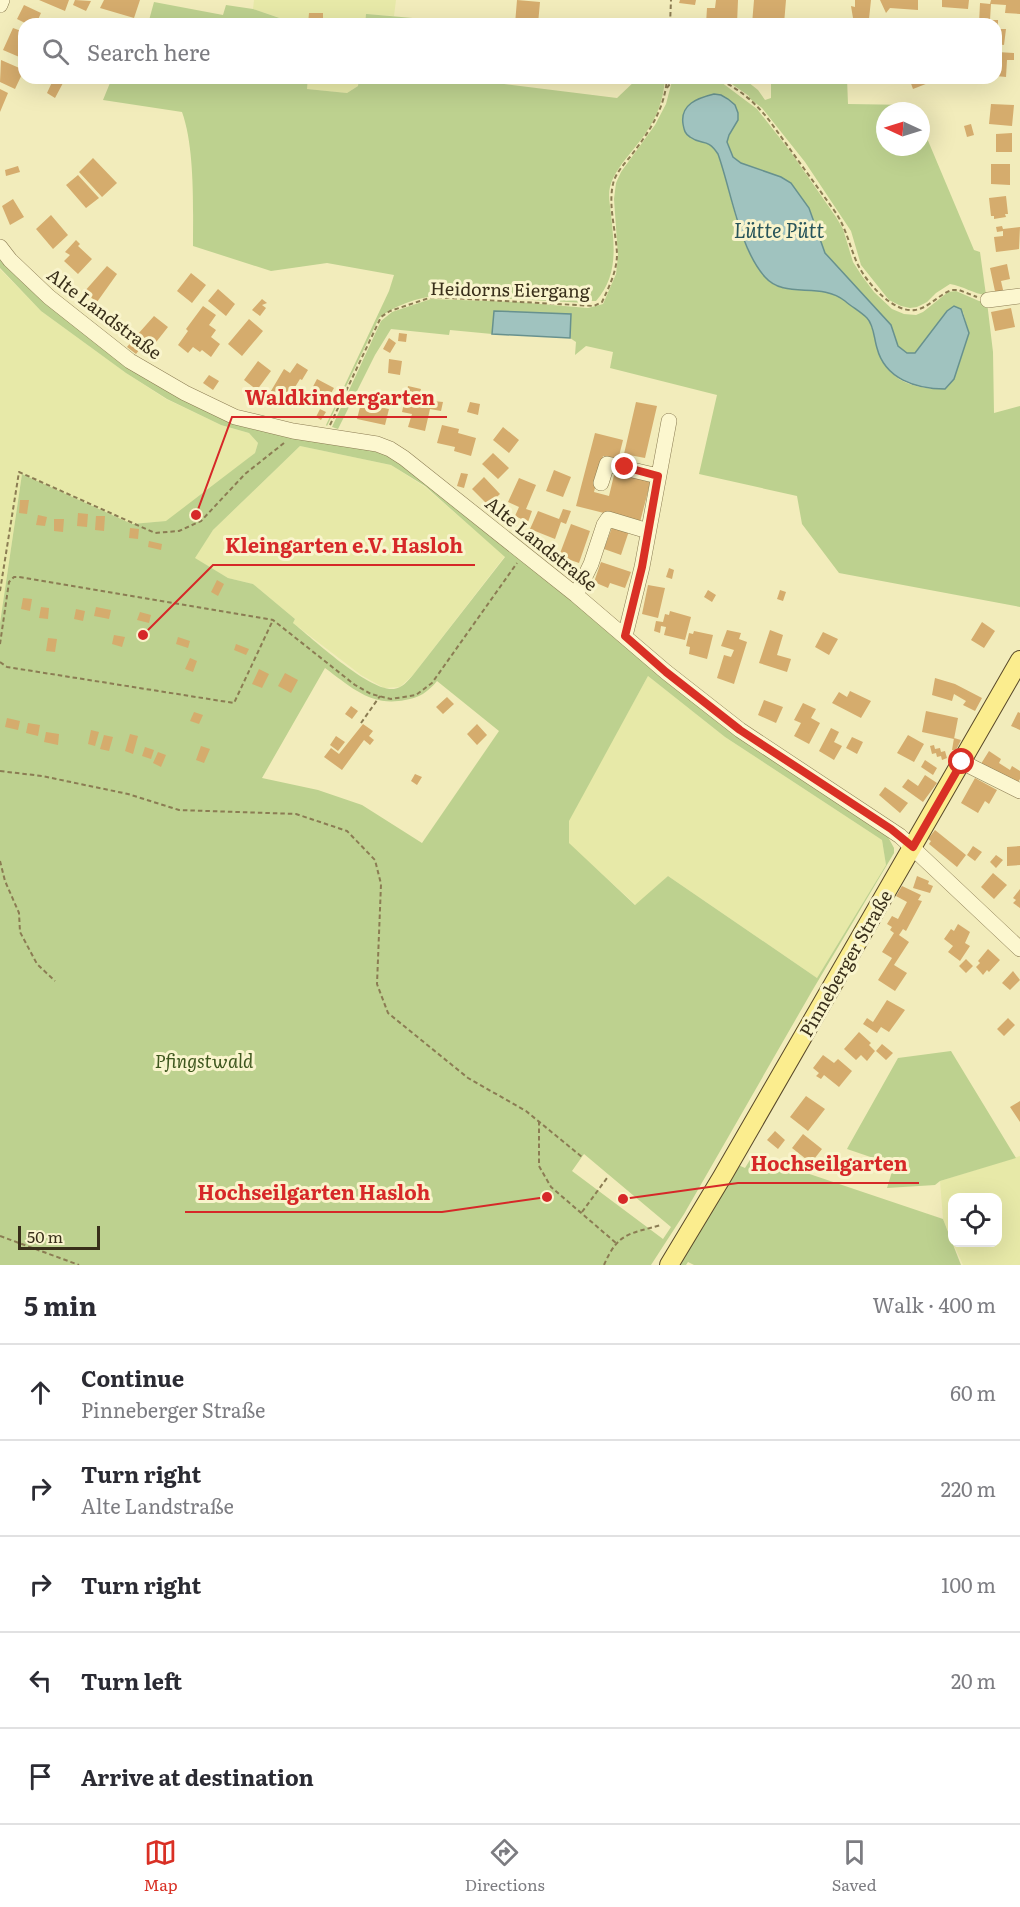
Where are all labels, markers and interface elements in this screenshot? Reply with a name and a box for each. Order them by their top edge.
search box [18,18,1002,84]
icon: search [39,35,72,68]
text: Search here [87,35,210,68]
north arrow [876,102,930,156]
water label: Lütte Pütt [734,214,824,244]
street label: Alte Landstraße [42,261,168,365]
street label: Heidorns Eiergang [430,274,591,304]
callout: Waldkindergarten [232,379,447,417]
text: Waldkindergarten [245,381,435,411]
route end [611,453,637,479]
street label: Alte Landstraße [480,489,604,597]
callout: Kleingarten e.V. Hasloh [213,527,475,565]
text: Kleingarten e.V. Hasloh [225,529,463,559]
route start [948,748,974,774]
street label: Pinneberger Straße [792,884,898,1042]
park label: Pfingstwald [155,1047,254,1074]
callout: Hochseilgarten [738,1145,919,1183]
text: Hochseilgarten [750,1147,908,1177]
callout: Hochseilgarten Hasloh [185,1174,442,1212]
text: Hochseilgarten Hasloh [198,1176,431,1206]
map controls [948,1193,1002,1247]
button: locate [948,1193,1002,1247]
scale bar [18,1223,100,1250]
text: 50 m [27,1224,63,1248]
text: 5 min [24,1285,97,1324]
text: Walk · 400 m [873,1289,996,1319]
text: Continue [81,1361,184,1394]
icon: ahead [24,1376,57,1409]
text: 60 m [950,1377,996,1407]
text: Pinneberger Straße [81,1394,265,1424]
text: Turn right [81,1457,201,1490]
icon: right [24,1472,57,1505]
text: 220 m [941,1473,996,1503]
text: Alte Landstraße [81,1490,234,1520]
icon: right [24,1568,57,1601]
text: Turn right [81,1568,201,1601]
text: 100 m [941,1569,996,1599]
icon: left [24,1664,57,1697]
text: Turn left [81,1664,182,1697]
text: 20 m [951,1665,996,1695]
icon: arrive [24,1760,57,1793]
text: Arrive at destination [81,1760,314,1793]
tab: Map [144,1836,178,1896]
tab: Directions [465,1836,545,1896]
tab: Saved [832,1836,876,1896]

